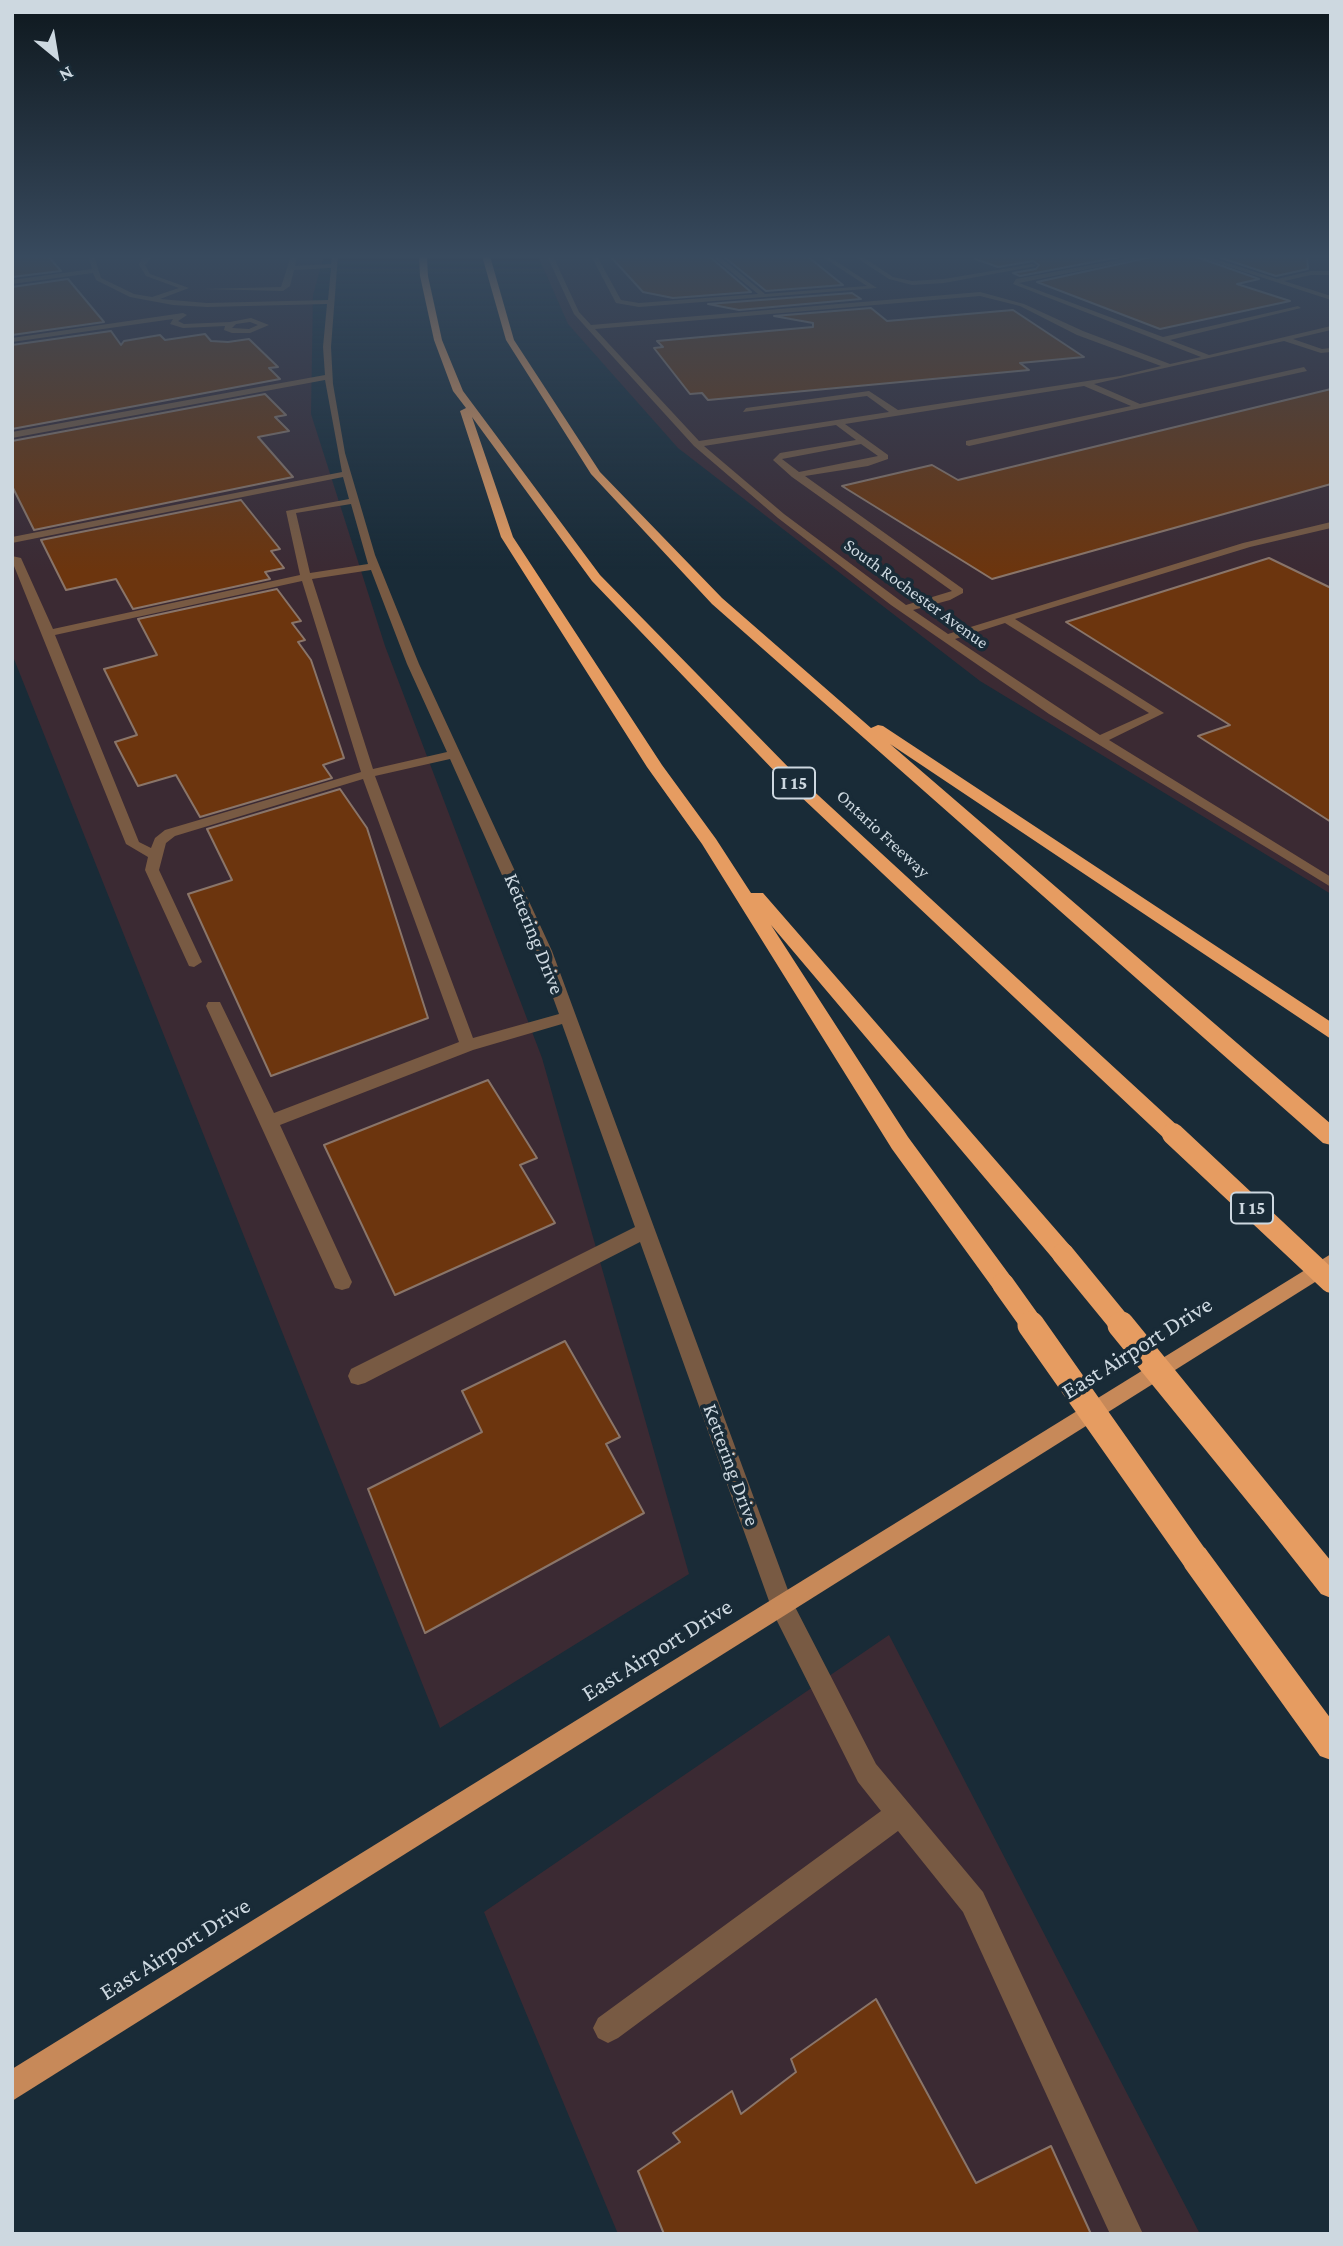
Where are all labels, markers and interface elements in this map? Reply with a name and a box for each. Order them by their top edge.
north arrow [21,21,91,91]
text: N [56,62,78,87]
street label: South Rochester Avenue [840,534,992,654]
road number: I 15 [773,768,815,798]
street label: Ontario Freeway [832,785,934,883]
street label: Kettering Drive [498,870,570,998]
road number: I 15 [1231,1192,1273,1224]
street label: East Airport Drive [1056,1290,1218,1406]
street label: Kettering Drive [697,1401,765,1529]
street label: East Airport Drive [576,1592,738,1708]
street label: East Airport Drive [94,1891,256,2007]

